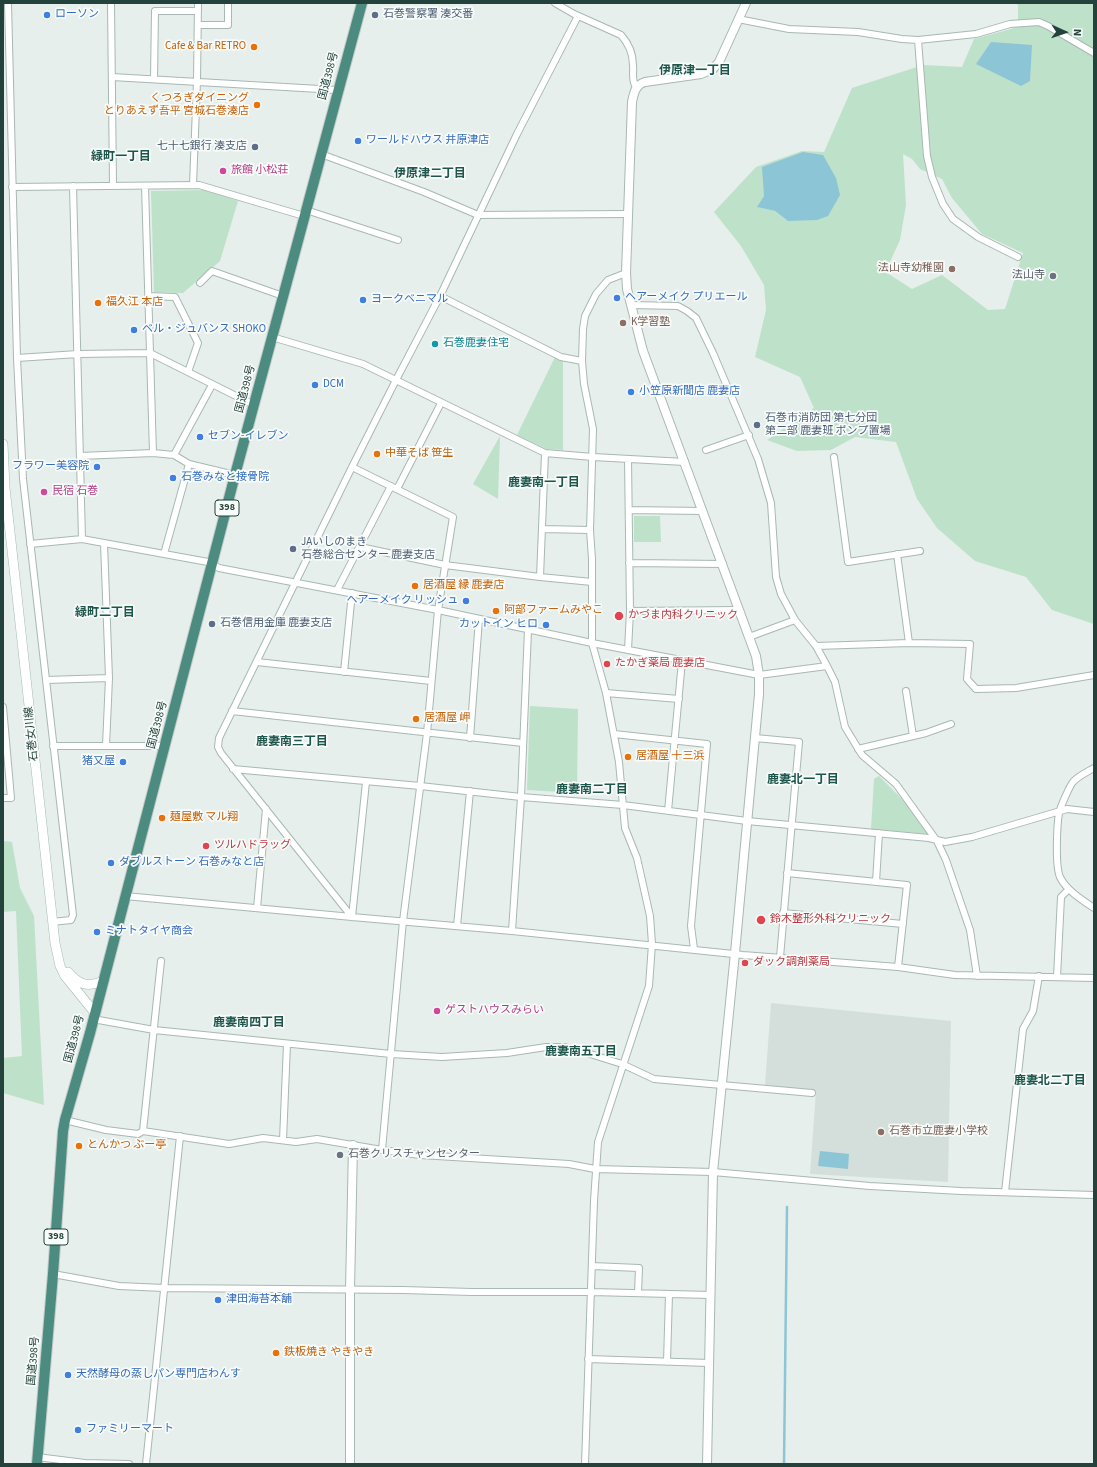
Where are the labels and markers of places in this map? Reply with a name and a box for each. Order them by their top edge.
place label: ローソン [55,8,99,22]
place label: 石巻警察署 湊交番 [383,8,473,22]
marker: ローソン [42,10,52,20]
marker: 石巻警察署 湊交番 [370,10,380,20]
place label: Cafe & Bar RETRO [165,40,246,54]
marker: Cafe & Bar RETRO [249,42,259,52]
place label: くつろぎダイニング とりあえず吾平 宮城石巻湊店 [104,92,249,118]
marker: くつろぎダイニング とりあえず吾平 宮城石巻湊店 [252,100,262,110]
place label: ワールドハウス 井原津店 [366,134,489,148]
marker: ワールドハウス 井原津店 [353,136,363,146]
place label: 七十七銀行 湊支店 [157,140,247,154]
marker: 七十七銀行 湊支店 [250,142,260,152]
place label: 旅館 小松荘 [231,164,288,178]
marker: 旅館 小松荘 [218,166,228,176]
place label: 法山寺幼稚園 [878,262,944,276]
marker: 法山寺幼稚園 [947,264,957,274]
place label: 法山寺 [1012,269,1045,283]
marker: 法山寺 [1048,271,1058,281]
place label: ヘアーメイク プリエール [625,291,748,305]
place label: ヨークベニマル [371,293,448,307]
marker: ヘアーメイク プリエール [612,293,622,303]
marker: ヨークベニマル [358,295,368,305]
place label: 福久江 本店 [106,296,163,310]
marker: 福久江 本店 [93,298,103,308]
place label: K学習塾 [631,316,670,330]
marker: K学習塾 [618,318,628,328]
place label: ベル・ジュバンス SHOKO [142,323,266,337]
marker: ベル・ジュバンス SHOKO [129,325,139,335]
place label: 石巻鹿妻住宅 [443,337,509,351]
marker: 石巻鹿妻住宅 [430,339,440,349]
place label: DCM [323,378,344,392]
marker: DCM [310,380,320,390]
place label: 小笠原新聞店 鹿妻店 [639,385,740,399]
marker: 小笠原新聞店 鹿妻店 [626,387,636,397]
place label: 石巻市消防団 第七分団 第二部 鹿妻班 ポンプ置場 [765,412,890,438]
marker: 石巻市消防団 第七分団 第二部 鹿妻班 ポンプ置場 [752,420,762,430]
place label: セブン-イレブン [208,430,288,444]
marker: セブン-イレブン [195,432,205,442]
place label: 中華そば 笹生 [385,447,453,461]
marker: 中華そば 笹生 [372,449,382,459]
place label: フラワー美容院 [12,460,89,474]
marker: フラワー美容院 [92,462,102,472]
place label: 石巻みなと接骨院 [181,471,269,485]
marker: 石巻みなと接骨院 [168,473,178,483]
place label: 民宿 石巻 [52,485,98,499]
marker: 民宿 石巻 [39,487,49,497]
place label: JAいしのまき 石巻総合センター 鹿妻支店 [301,536,435,562]
marker: JAいしのまき 石巻総合センター 鹿妻支店 [288,544,298,554]
place label: 居酒屋 縁 鹿妻店 [423,579,504,593]
marker: 居酒屋 縁 鹿妻店 [410,581,420,591]
place label: ヘアーメイク リッシュ [346,594,458,608]
marker: ヘアーメイク リッシュ [461,596,471,606]
place label: 阿部ファームみやこ [504,604,603,618]
marker: 阿部ファームみやこ [491,606,501,616]
place label: かづま内科クリニック [628,609,738,623]
marker: かづま内科クリニック [613,610,625,622]
place label: 石巻信用金庫 鹿妻支店 [220,617,332,631]
place label: カットイン ヒロ [459,618,538,632]
marker: 石巻信用金庫 鹿妻支店 [207,619,217,629]
marker: カットイン ヒロ [541,620,551,630]
place label: たかぎ薬局 鹿妻店 [615,657,705,671]
marker: たかぎ薬局 鹿妻店 [602,659,612,669]
place label: 居酒屋 岬 [424,712,470,726]
marker: 居酒屋 岬 [411,714,421,724]
place label: 居酒屋 十三浜 [636,750,704,764]
marker: 居酒屋 十三浜 [623,752,633,762]
place label: 猪又屋 [82,755,115,769]
marker: 猪又屋 [118,757,128,767]
place label: 麺屋敷 マル翔 [170,811,238,825]
marker: 麺屋敷 マル翔 [157,813,167,823]
place label: ツルハドラッグ [214,839,291,853]
marker: ツルハドラッグ [201,841,211,851]
place label: ダブルストーン 石巻みなと店 [119,856,264,870]
marker: ダブルストーン 石巻みなと店 [106,858,116,868]
place label: 鈴木整形外科クリニック [770,913,891,927]
marker: 鈴木整形外科クリニック [755,914,767,926]
place label: ミナトタイヤ商会 [105,925,193,939]
marker: ミナトタイヤ商会 [92,927,102,937]
place label: ダック調剤薬局 [753,956,830,970]
marker: ダック調剤薬局 [740,958,750,968]
place label: ゲストハウスみらい [445,1004,544,1018]
marker: ゲストハウスみらい [432,1006,442,1016]
place label: 石巻市立鹿妻小学校 [889,1125,988,1139]
marker: 石巻市立鹿妻小学校 [876,1127,886,1137]
place label: とんかつ ぶー亭 [87,1139,166,1153]
marker: とんかつ ぶー亭 [74,1141,84,1151]
place label: 石巻クリスチャンセンター [348,1148,480,1162]
marker: 石巻クリスチャンセンター [335,1150,345,1160]
place label: 津田海苔本舗 [226,1293,292,1307]
marker: 津田海苔本舗 [213,1295,223,1305]
place label: 鉄板焼き やきやき [284,1346,374,1360]
marker: 鉄板焼き やきやき [271,1348,281,1358]
place label: 天然酵母の蒸しパン専門店わんす [76,1368,241,1382]
marker: 天然酵母の蒸しパン専門店わんす [63,1370,73,1380]
place label: ファミリーマート [86,1423,174,1437]
marker: ファミリーマート [73,1425,83,1435]

